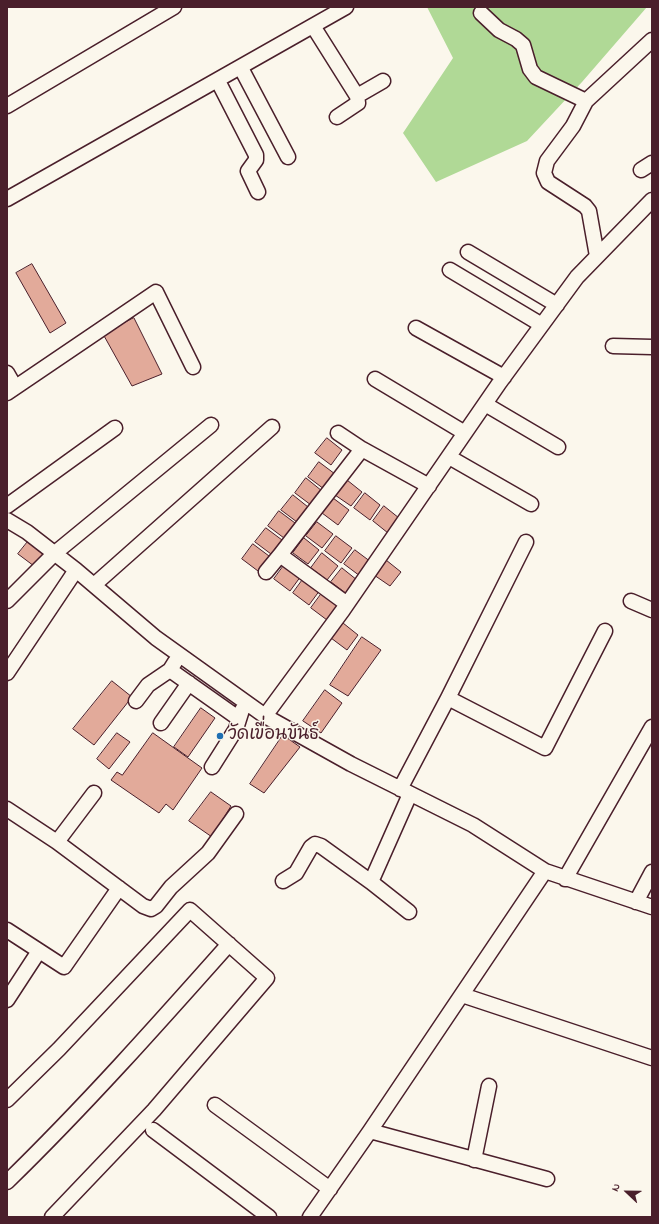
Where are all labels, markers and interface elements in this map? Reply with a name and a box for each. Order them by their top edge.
place label: วัดเขื่อนขันธ์ [228,725,319,747]
marker: วัดเขื่อนขันธ์ [215,731,225,741]
north arrow [607,1172,647,1212]
text: N [607,1181,625,1194]

